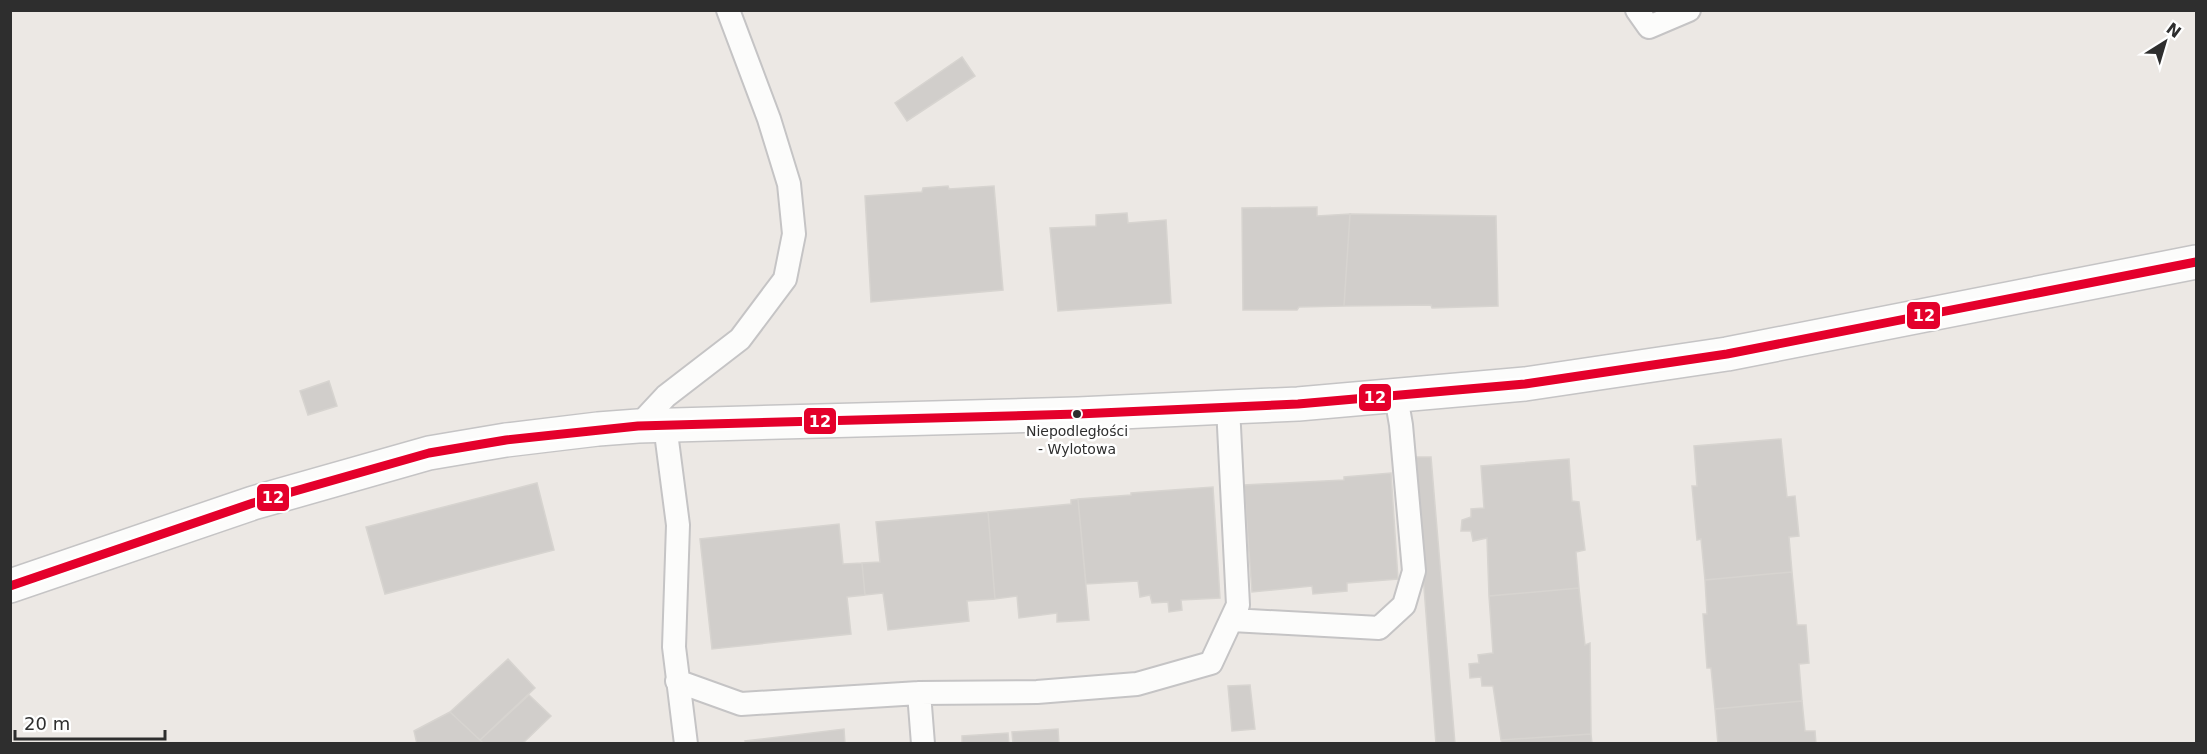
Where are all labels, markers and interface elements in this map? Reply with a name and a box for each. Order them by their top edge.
north arrow [2135,12,2195,72]
text: N [2163,19,2185,42]
line badge: 12 [1906,301,1941,330]
text: 12 [1913,306,1935,325]
line badge: 12 [1358,383,1392,412]
text: 12 [1364,388,1386,407]
line badge: 12 [803,407,837,435]
marker: Niepodległości - Wylotowa [1071,408,1083,420]
text: 12 [809,412,831,431]
place label: Niepodległości - Wylotowa [1026,423,1128,457]
line badge: 12 [256,483,290,512]
text: 12 [262,488,284,507]
scale bar [15,703,165,741]
text: 20 m [24,713,70,734]

